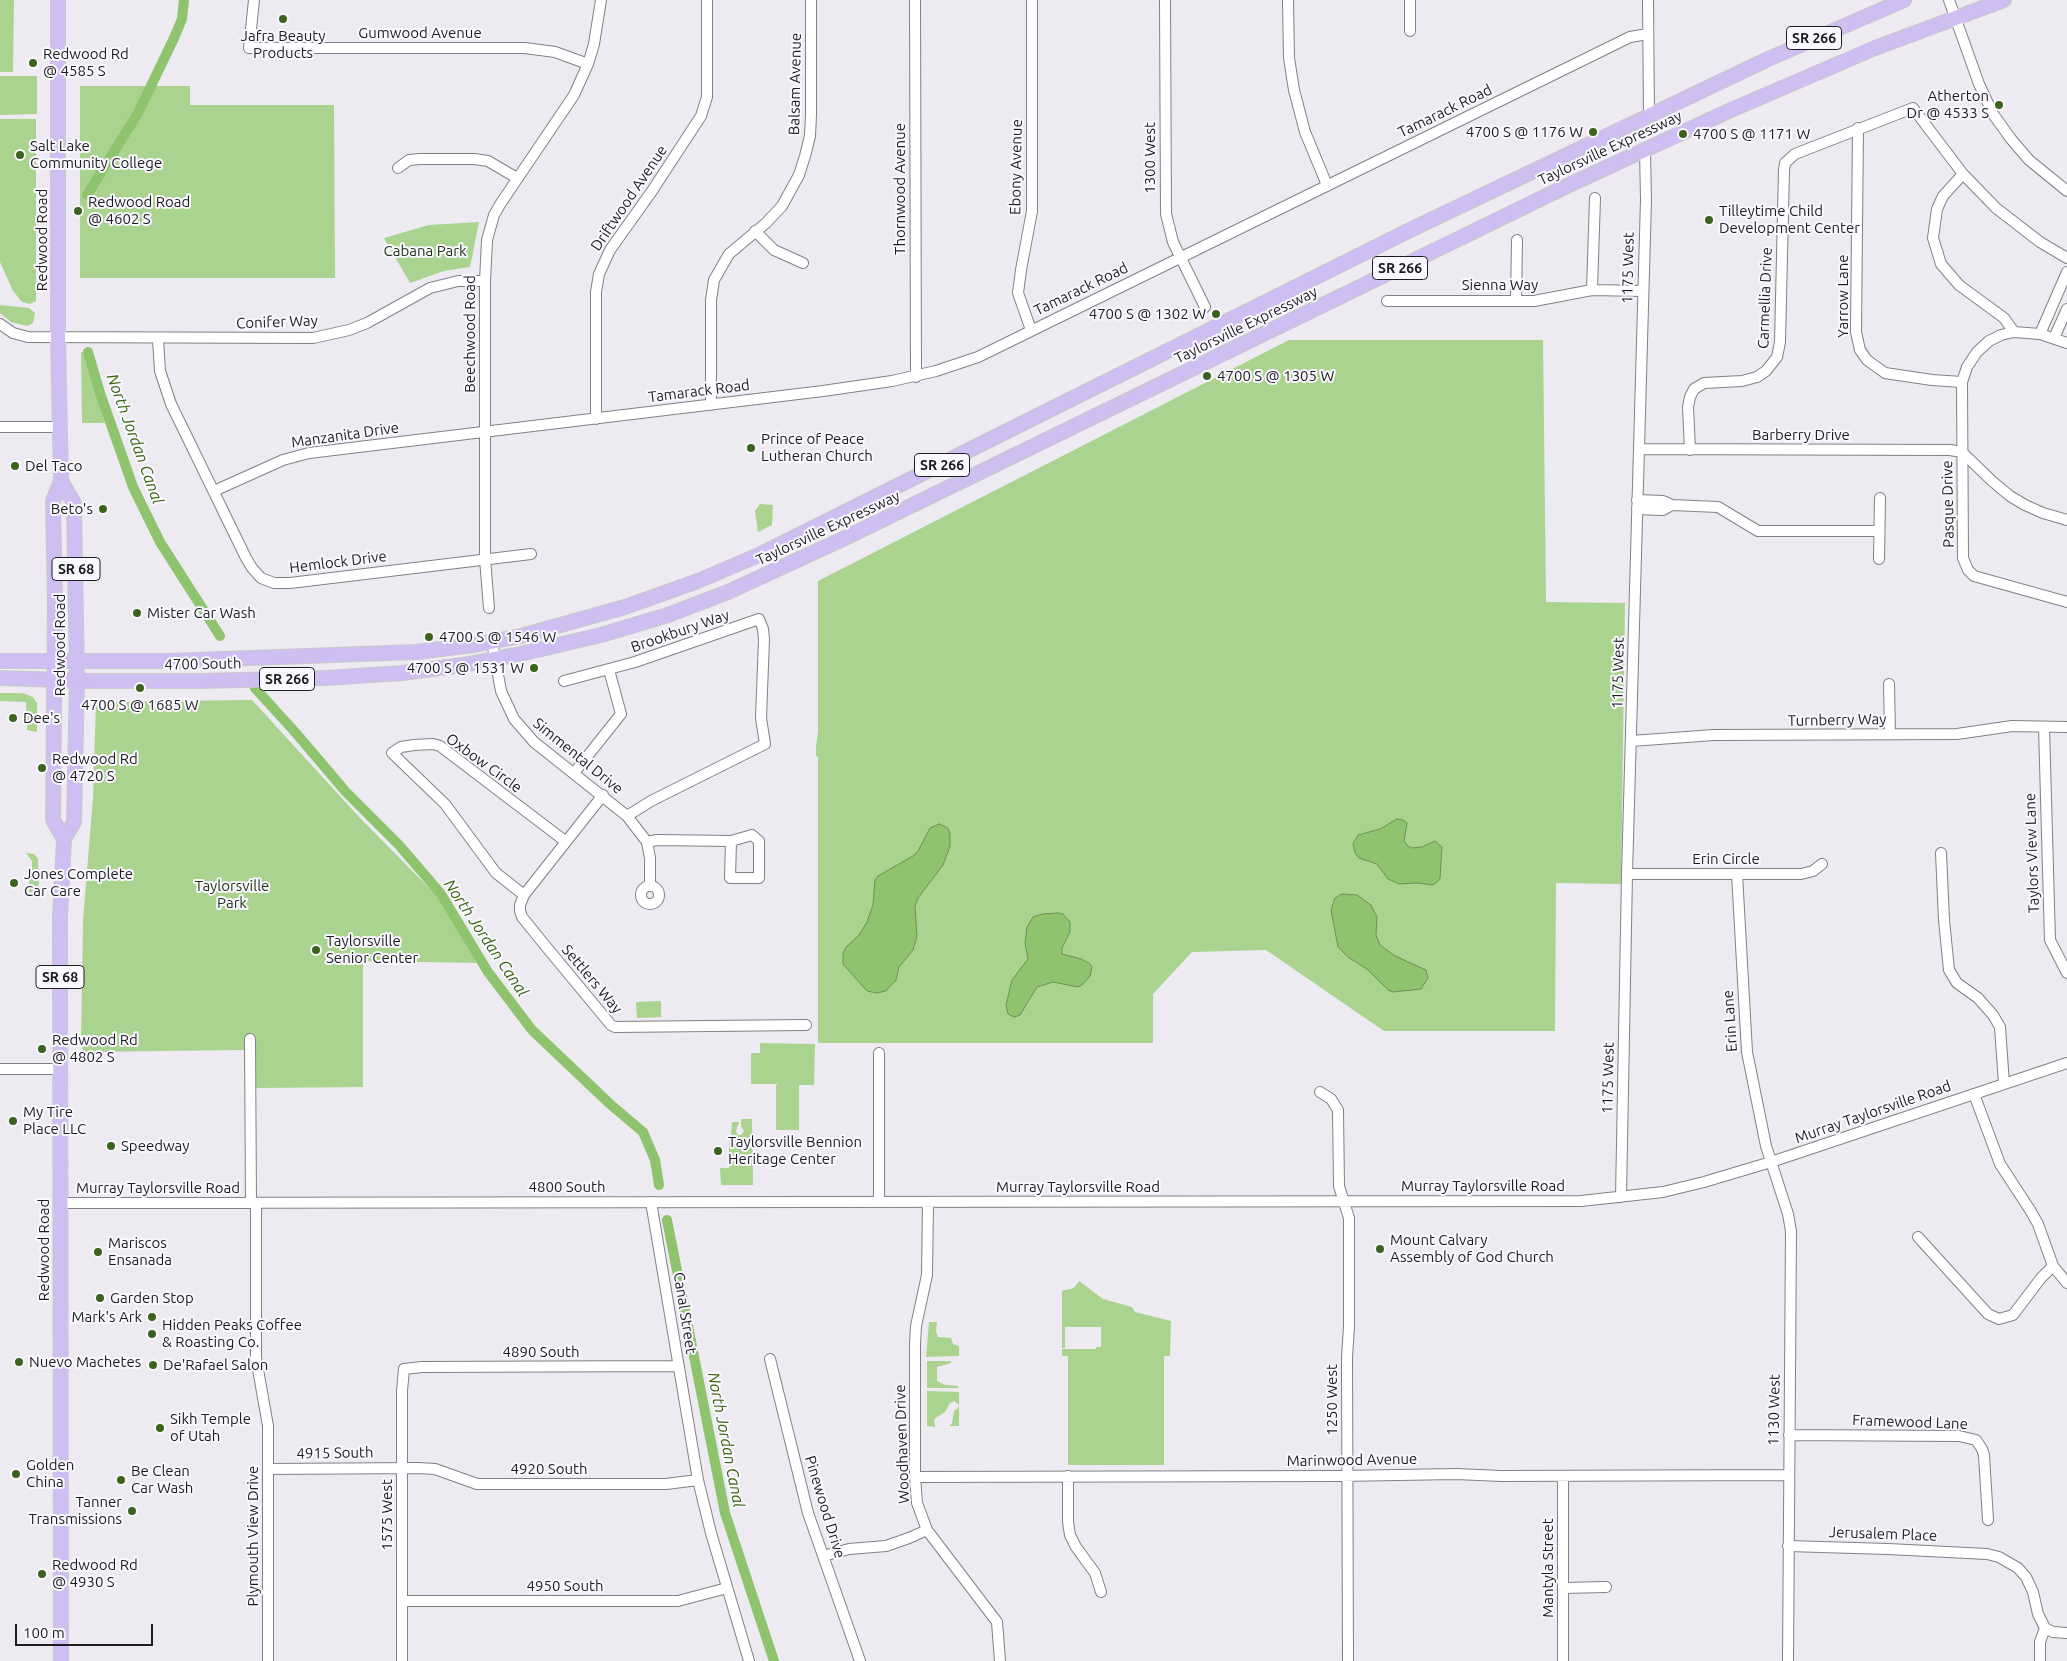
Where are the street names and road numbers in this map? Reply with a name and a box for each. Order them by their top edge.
street label: Gumwood Avenue [358,24,482,42]
road number: SR 266 [1786,26,1842,49]
street label: Balsam Avenue [785,33,805,135]
street label: Tamarack Road [1395,81,1495,141]
street label: Taylorsville Expressway [1535,107,1685,189]
street label: Ebony Avenue [1006,119,1026,215]
street label: 1300 West [1141,122,1159,194]
street label: Thornwood Avenue [891,123,909,255]
street label: Driftwood Avenue [587,142,671,254]
street label: Redwood Road [33,189,51,291]
street label: 1175 West [1618,232,1638,304]
street label: Carmellia Drive [1754,247,1776,349]
street label: Yarrow Lane [1834,254,1852,338]
road number: SR 266 [1372,256,1428,280]
street label: Tamarack Road [1031,259,1131,319]
street label: Beechwood Road [461,275,479,393]
street label: Sienna Way [1462,276,1538,294]
street label: Taylorsville Expressway [1172,283,1320,367]
street label: Conifer Way [236,312,318,332]
street label: Tamarack Road [647,376,751,406]
street label: Manzanita Drive [290,419,400,451]
street label: Barberry Drive [1752,426,1850,444]
road number: SR 266 [914,454,970,476]
street label: Pasque Drive [1938,460,1958,548]
street label: Taylorsville Expressway [753,487,903,569]
street label: Hemlock Drive [288,547,388,577]
road number: SR 68 [52,558,100,580]
street label: Redwood Road [51,594,69,696]
street label: Brookbury Way [628,606,732,656]
street label: 1175 West [1608,637,1628,709]
street label: 4700 South [164,654,242,674]
road number: SR 266 [260,668,314,691]
street label: Turnberry Way [1788,710,1886,730]
street label: Simmental Drive [529,714,627,798]
street label: Oxbow Circle [442,729,526,797]
street label: Taylors View Lane [2021,793,2043,913]
street label: Erin Circle [1692,850,1760,868]
street label: Settlers Way [558,941,626,1017]
road number: SR 68 [36,966,84,989]
street label: Erin Lane [1719,989,1741,1053]
street label: 1175 West [1598,1042,1618,1114]
street label: Murray Taylorsville Road [1793,1077,1953,1147]
street label: Murray Taylorsville Road [1401,1177,1565,1195]
street label: 4800 South [529,1178,605,1196]
street label: Murray Taylorsville Road [996,1178,1160,1196]
street label: Murray Taylorsville Road [76,1179,240,1197]
street label: Redwood Road [35,1199,53,1301]
street label: Canal Street [670,1271,700,1355]
street label: 4890 South [503,1343,579,1361]
street label: 1250 West [1323,1364,1341,1436]
street label: 1130 West [1764,1374,1784,1446]
street label: Woodhaven Drive [891,1384,913,1504]
street label: Framewood Lane [1852,1411,1968,1433]
street label: 4915 South [296,1443,374,1463]
street label: Marinwood Avenue [1287,1450,1417,1470]
street label: Pinewood Drive [801,1454,849,1560]
street label: 4920 South [511,1460,587,1478]
street label: Plymouth View Drive [244,1466,262,1606]
street label: 1575 West [378,1479,396,1551]
street label: Mantyla Street [1539,1518,1557,1618]
street label: Jerusalem Place [1828,1523,1938,1545]
street label: 4950 South [527,1577,603,1595]

